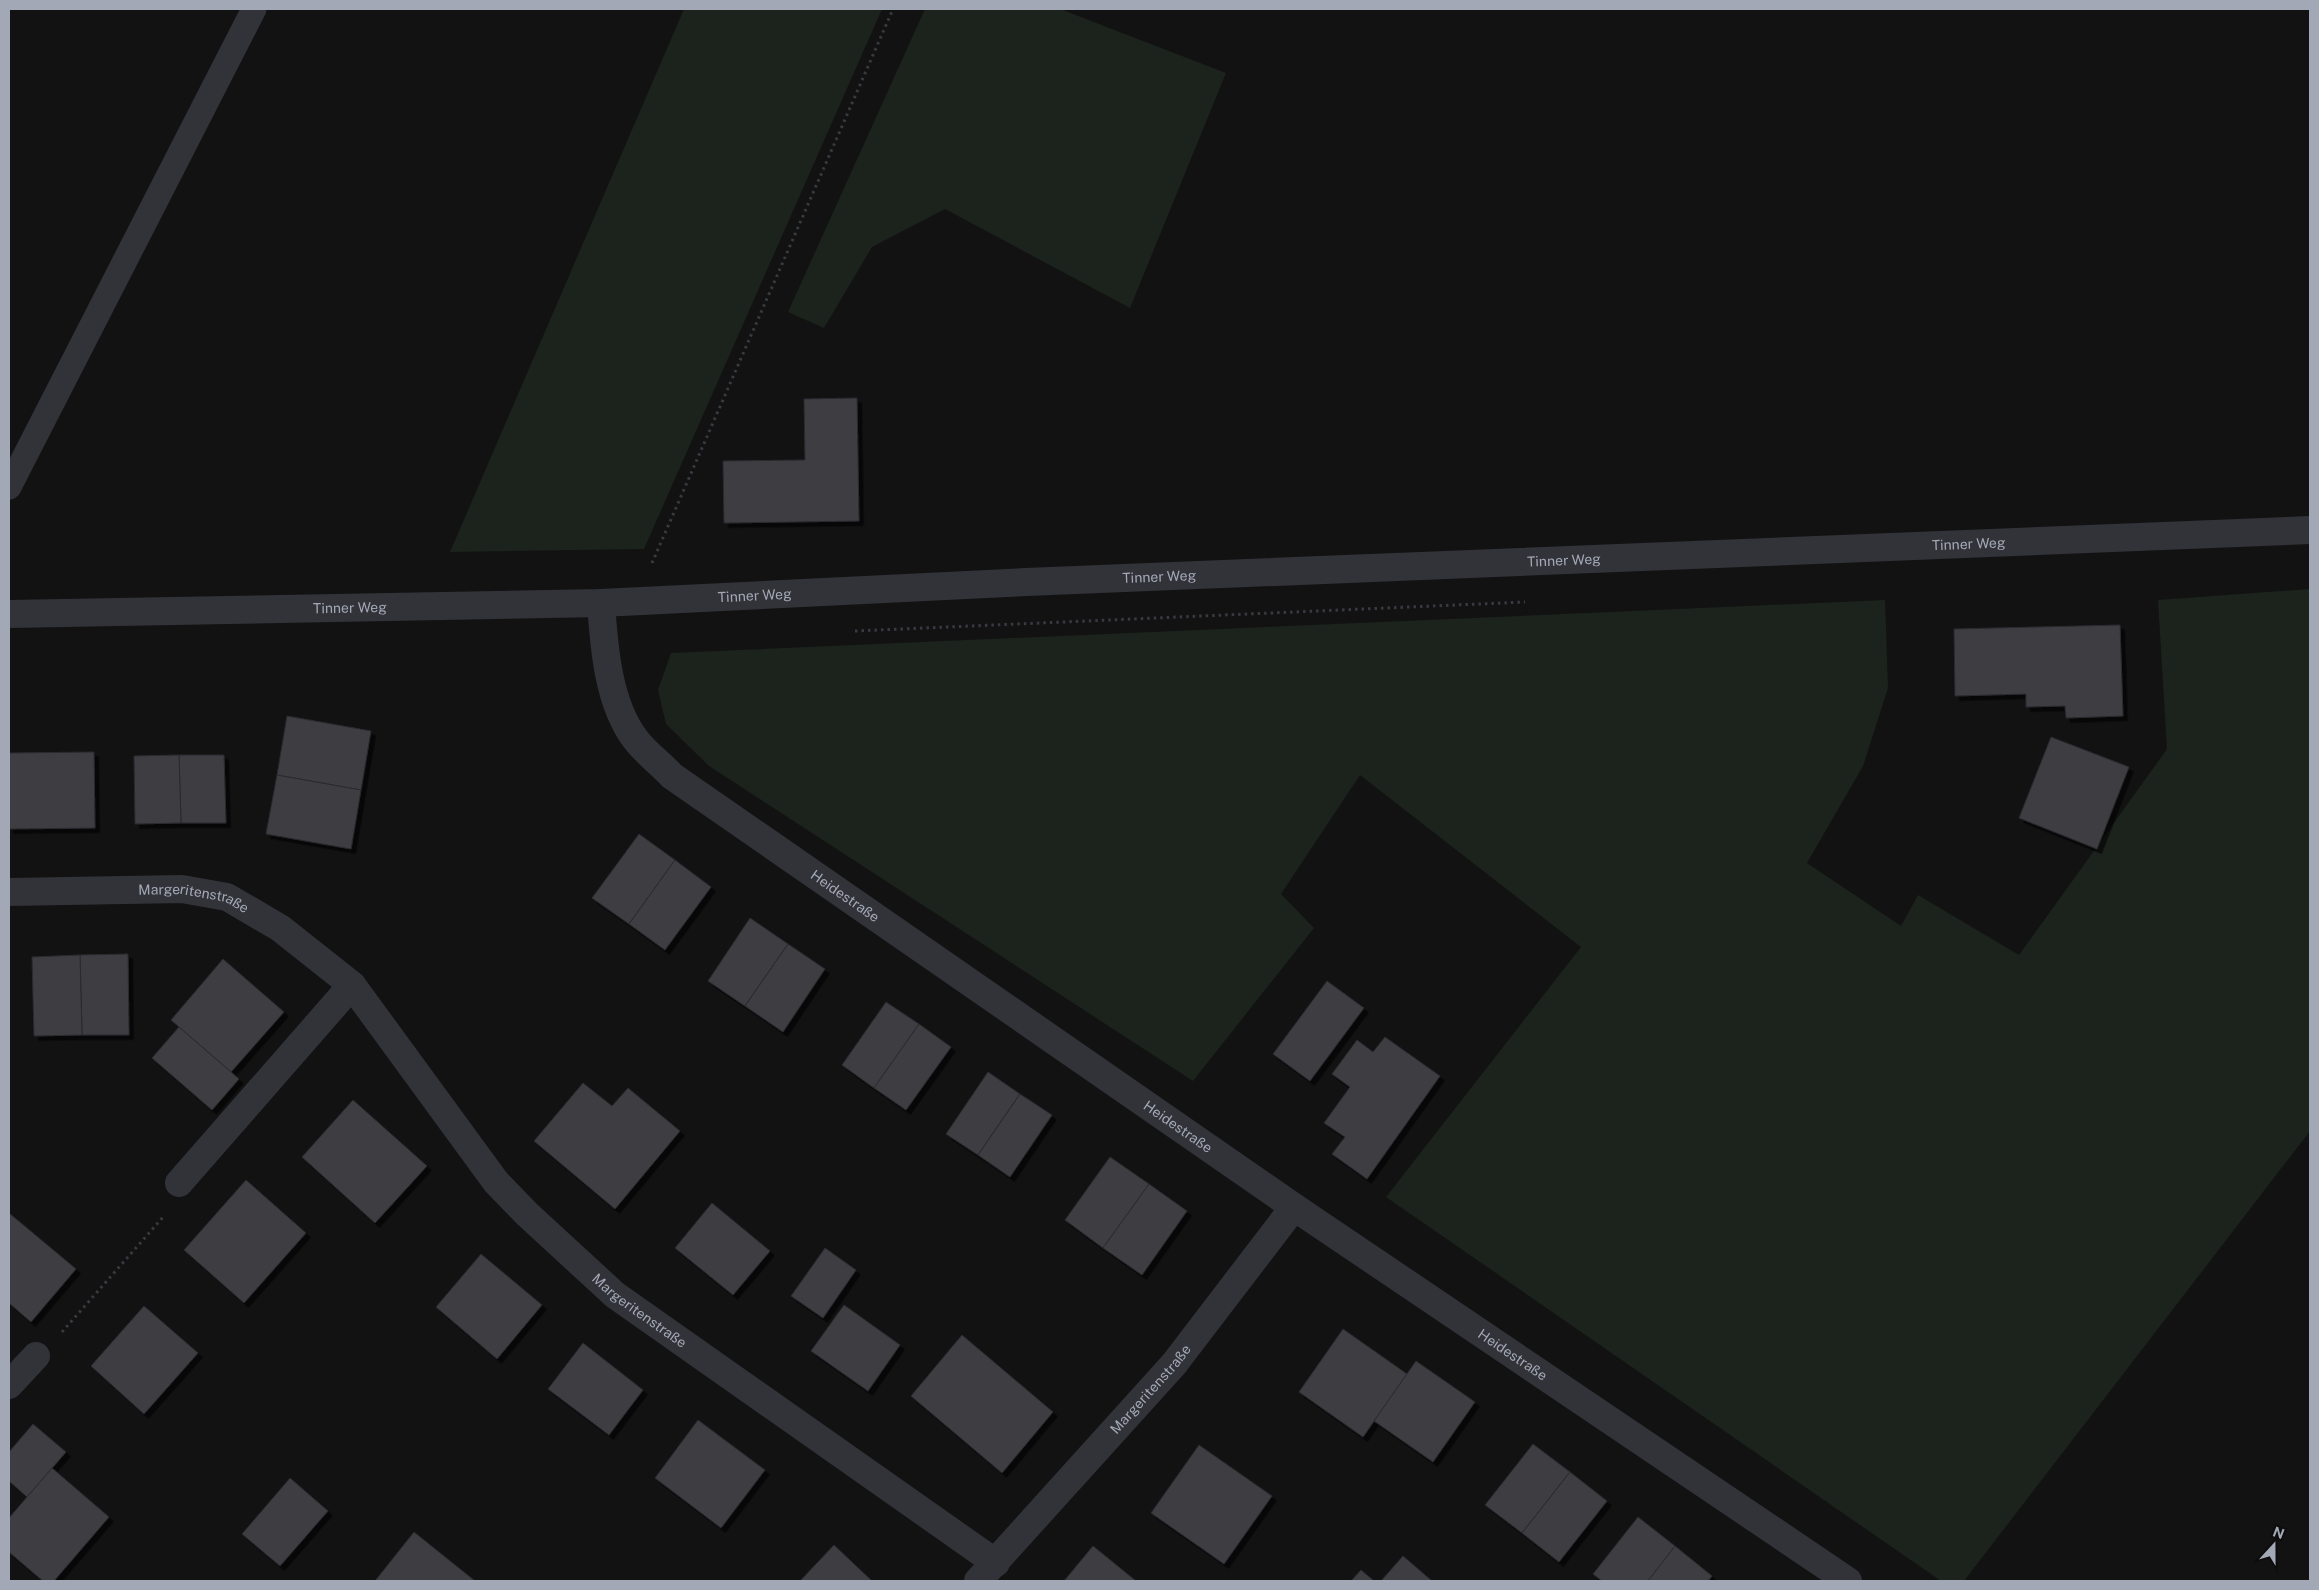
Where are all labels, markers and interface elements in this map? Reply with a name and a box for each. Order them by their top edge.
street label: Tinner Weg [1931,534,2006,553]
street label: Tinner Weg [1527,551,1601,570]
street label: Tinner Weg [1122,567,1197,586]
street label: Tinner Weg [717,586,792,605]
street label: Tinner Weg [313,599,387,616]
street label: Heidestraße [808,867,883,925]
street label: Margeritenstraße [138,881,252,916]
street label: Heidestraße [1141,1097,1215,1156]
street label: Margeritenstraße [589,1270,690,1351]
street label: Heidestraße [1475,1326,1550,1384]
street label: Margeritenstraße [1107,1341,1194,1437]
north arrow [2249,1520,2299,1570]
text: N [2271,1523,2287,1542]

